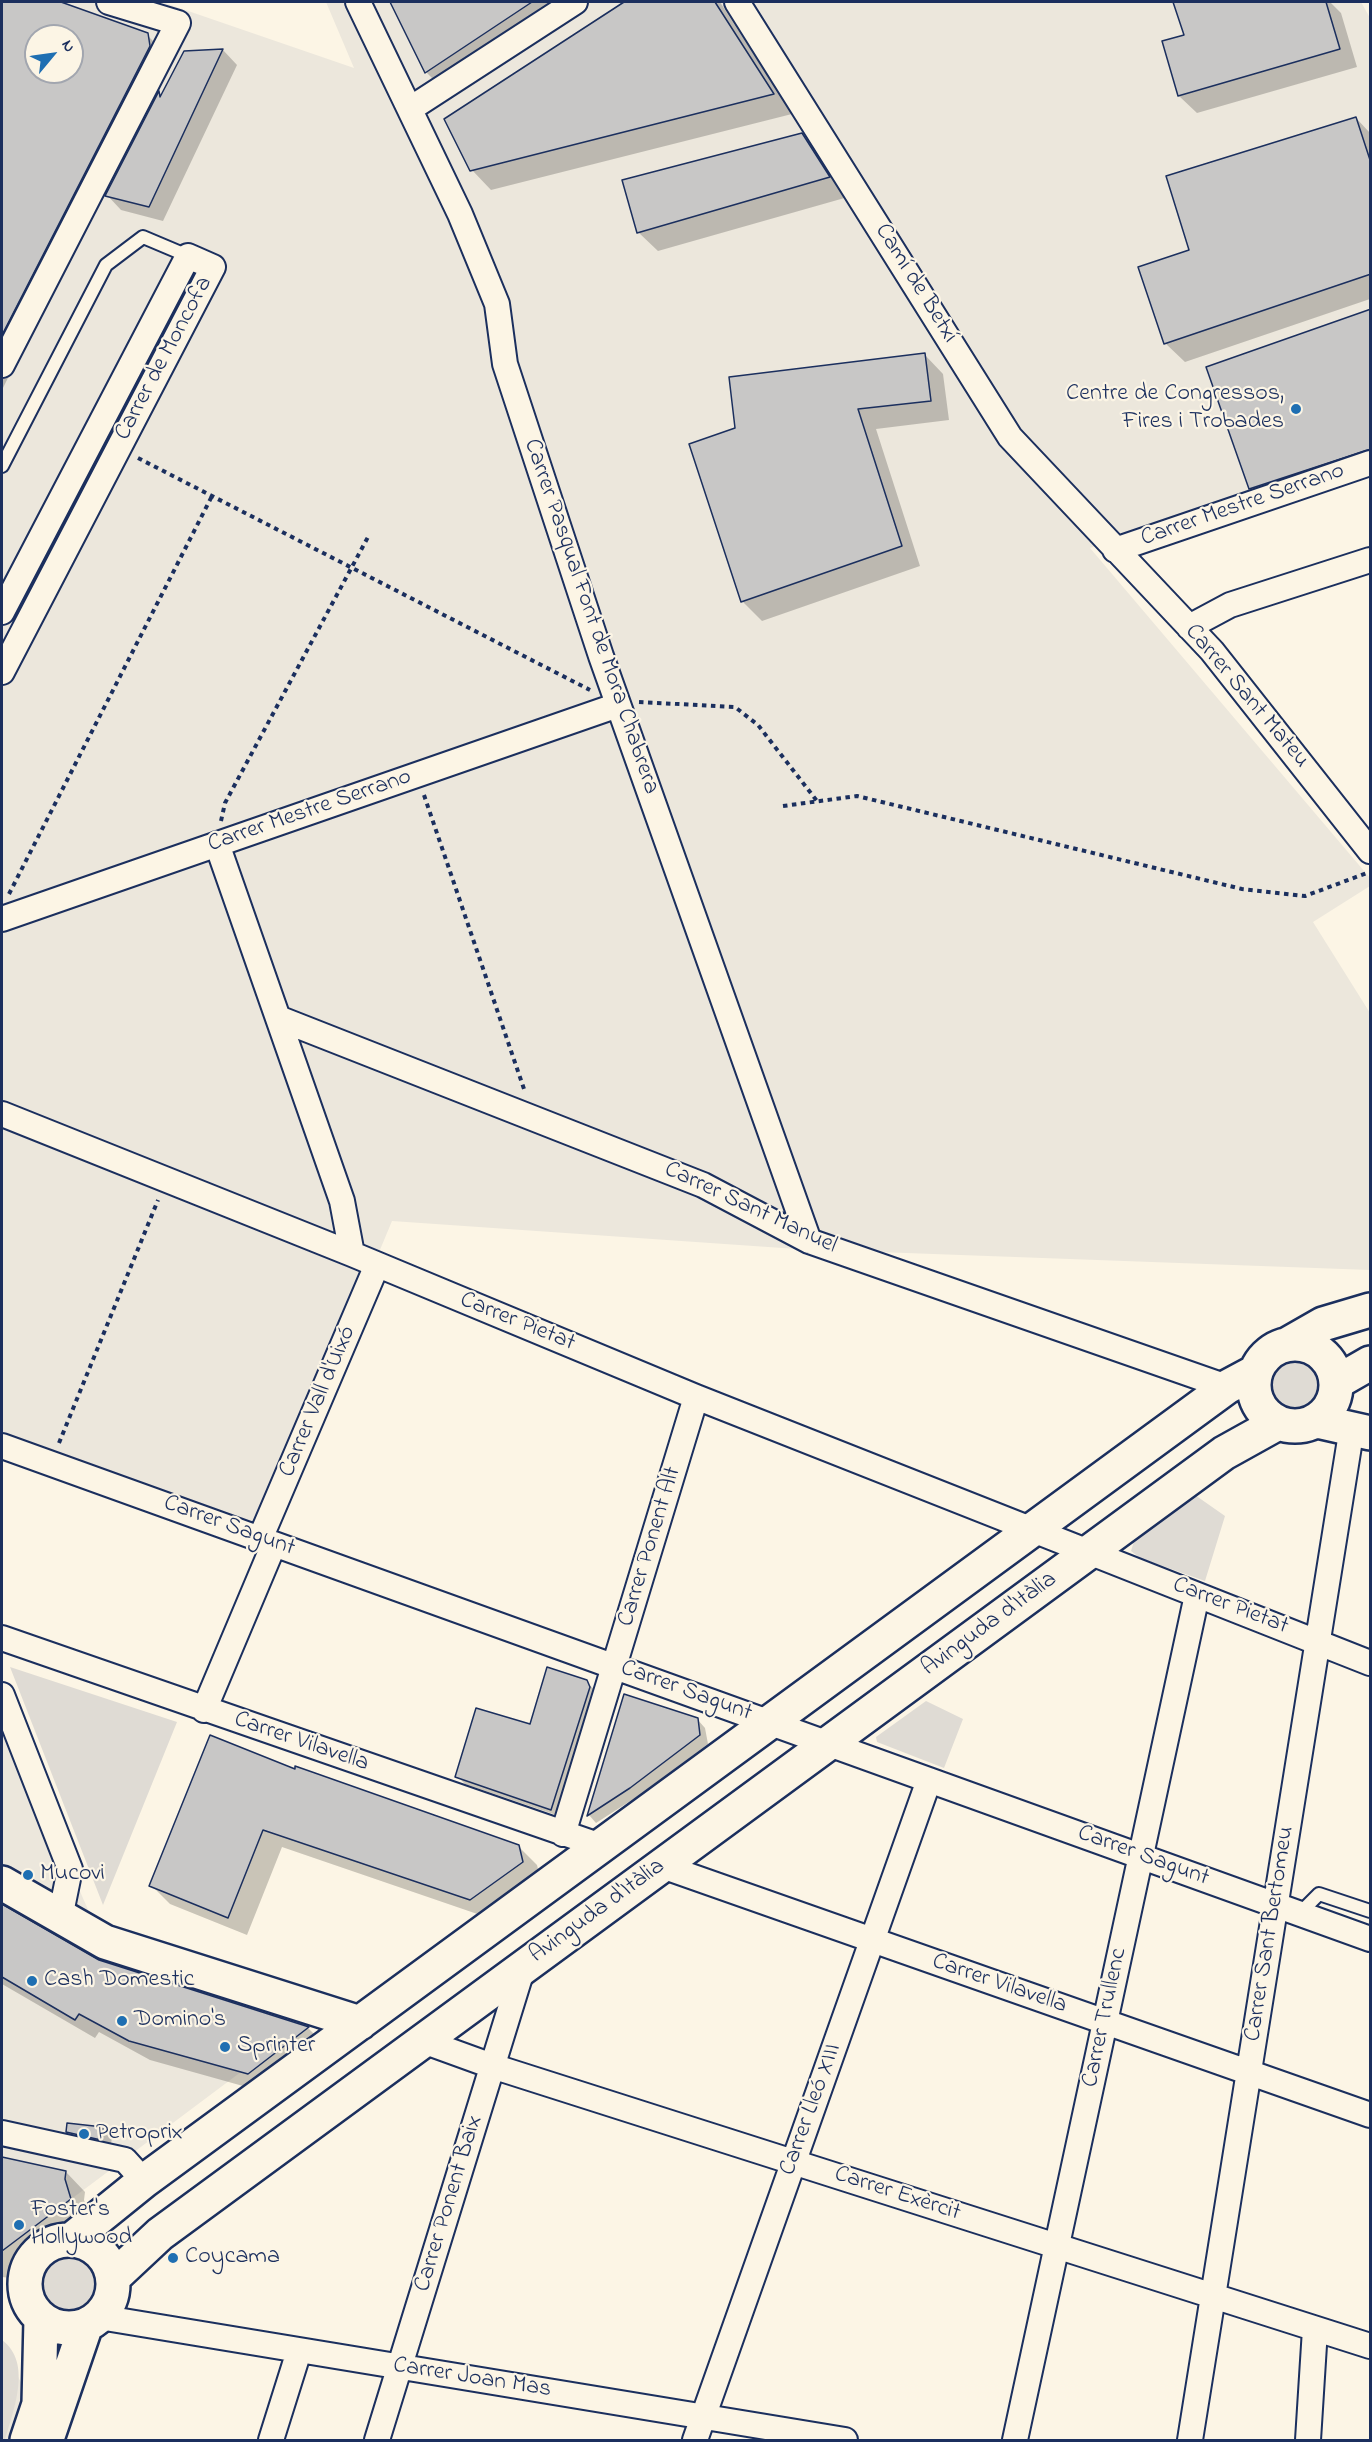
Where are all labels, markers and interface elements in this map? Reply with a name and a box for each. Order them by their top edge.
north arrow [24,24,84,84]
text: N [55,36,81,57]
street label: Camí de Betxí [867,219,963,349]
street label: Carrer de Moncofa [110,272,220,446]
place label: Centre de Congressos, Fires i Trobades [1066,381,1284,437]
marker: Centre de Congressos, Fires i Trobades [1289,402,1303,416]
street label: Carrer Pasqual Font de Mora Chabrera [516,436,664,798]
street label: Carrer Mestre Serrano [1137,458,1349,554]
street label: Carrer Sant Mateu [1177,619,1315,775]
street label: Carrer Mestre Serrano [204,764,416,860]
street label: Carrer Sant Manuel [659,1156,841,1262]
street label: Carrer Pietat [455,1287,579,1359]
street label: Carrer Vall d'Uixó [274,1322,364,1482]
street label: Carrer Ponent Alt [613,1464,689,1630]
street label: Carrer Sagunt [159,1490,299,1564]
street label: Avinguda d'Itàlia [917,1566,1063,1684]
street label: Carrer Pietat [1168,1572,1292,1642]
street label: Carrer Sagunt [616,1655,756,1729]
street label: Carrer Vilavella [230,1706,372,1780]
street label: Carrer Sagunt [1073,1820,1213,1894]
street label: Carrer Sant Bertomeu [1240,1824,1302,2044]
street label: Avinguda d'Itàlia [525,1853,671,1971]
place label: Mucovi [40,1861,105,1889]
marker: Mucovi [21,1868,35,1882]
street label: Carrer Trullenc [1077,1946,1135,2090]
street label: Carrer Vilavella [928,1948,1070,2022]
place label: Cash Domestic [44,1967,194,1995]
marker: Cash Domestic [25,1974,39,1988]
place label: Domino's [134,2007,226,2035]
marker: Domino's [115,2014,129,2028]
place label: Sprinter [237,2033,315,2061]
marker: Sprinter [218,2040,232,2054]
street label: Carrer Lleó XIII [775,2040,849,2180]
street label: Carrer Ponent Baix [410,2112,490,2296]
place label: Petroprix [96,2120,183,2148]
marker: Petroprix [77,2127,91,2141]
street label: Carrer Exèrcit [830,2161,964,2229]
place label: Foster's Hollywood [31,2197,132,2253]
marker: Foster's Hollywood [12,2218,26,2232]
place label: Coycama [185,2244,280,2272]
marker: Coycama [166,2251,180,2265]
street label: Carrer Joan Mas [391,2352,553,2406]

